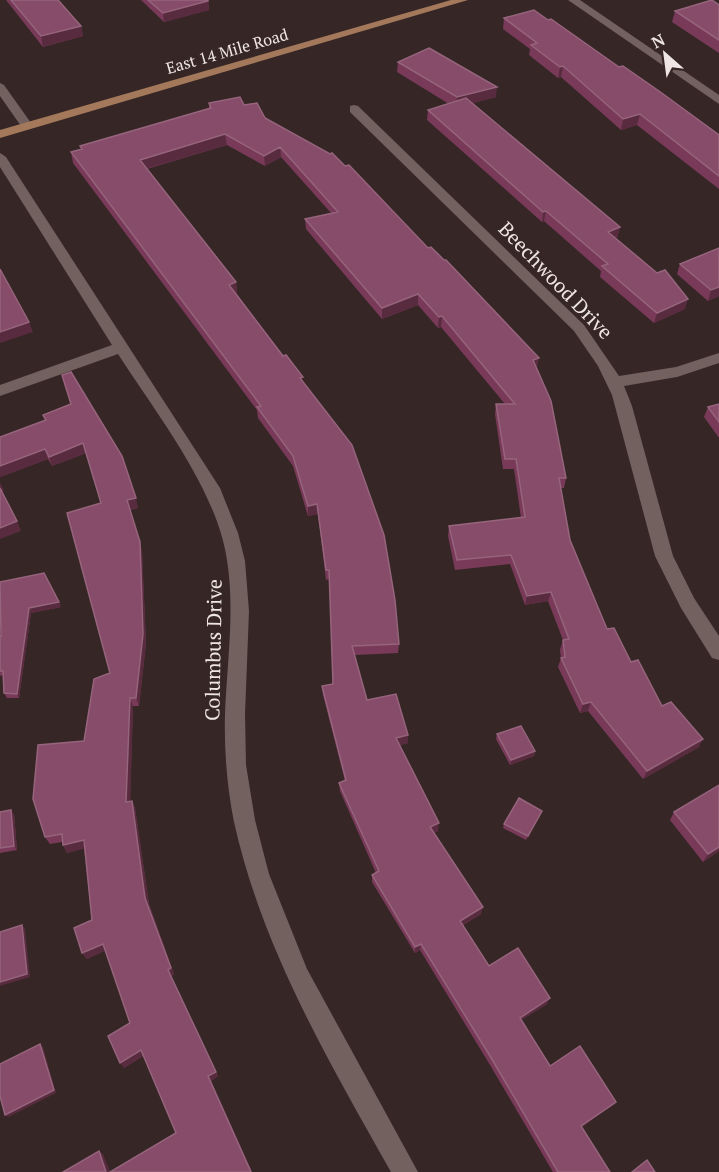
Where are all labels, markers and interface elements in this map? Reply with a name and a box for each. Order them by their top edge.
street label: East 14 Mile Road [163,23,291,79]
north arrow [635,24,695,84]
text: N [647,28,668,53]
street label: Beechwood Drive [493,215,619,345]
street label: Columbus Drive [198,579,228,721]

